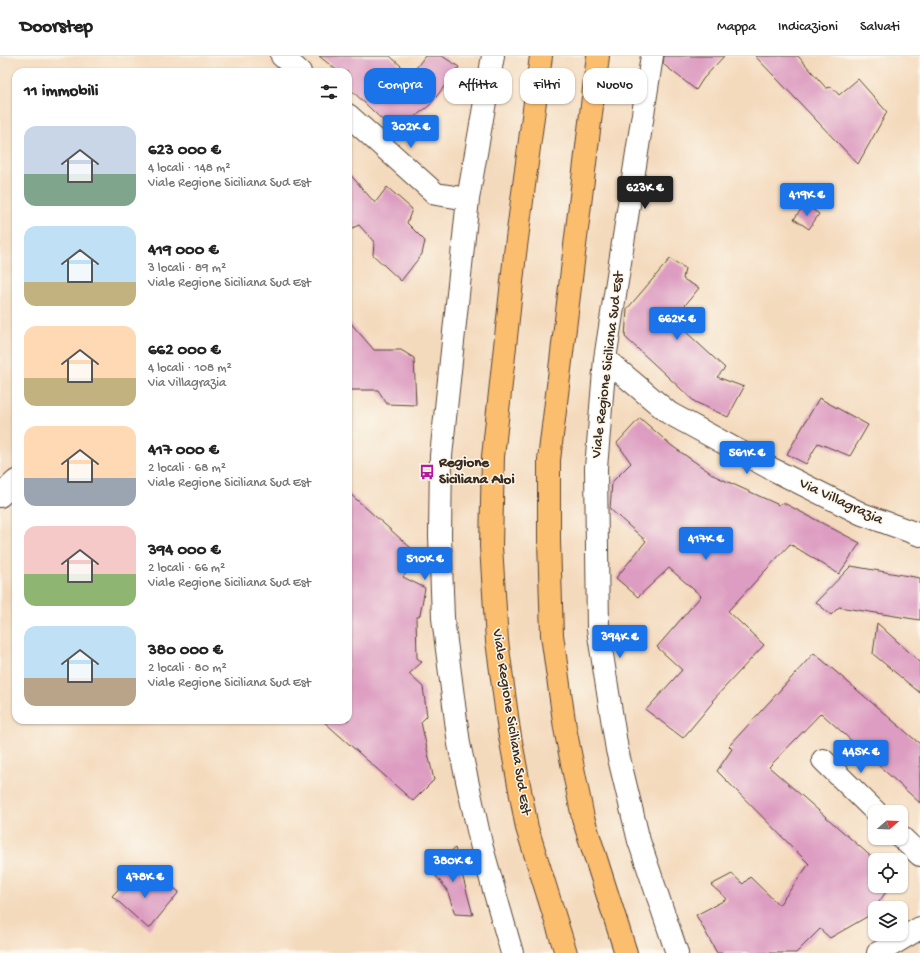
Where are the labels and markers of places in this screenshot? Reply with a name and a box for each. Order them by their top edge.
pin: 302K € [378,115,444,149]
pin: 623K € [612,176,678,210]
pin: 419K € [774,183,840,217]
pin: 662K € [644,307,710,341]
pin: 561K € [714,441,780,475]
place label: Regione Siciliana Aloi [438,454,515,489]
bus stop icon: Regione Siciliana Aloi [418,463,436,481]
pin: 417K € [673,527,739,561]
pin: 510K € [392,547,458,581]
pin: 394K € [587,625,653,659]
pin: 445K € [828,740,894,774]
pin: 380K € [420,849,486,883]
pin: 478K € [112,865,178,899]

